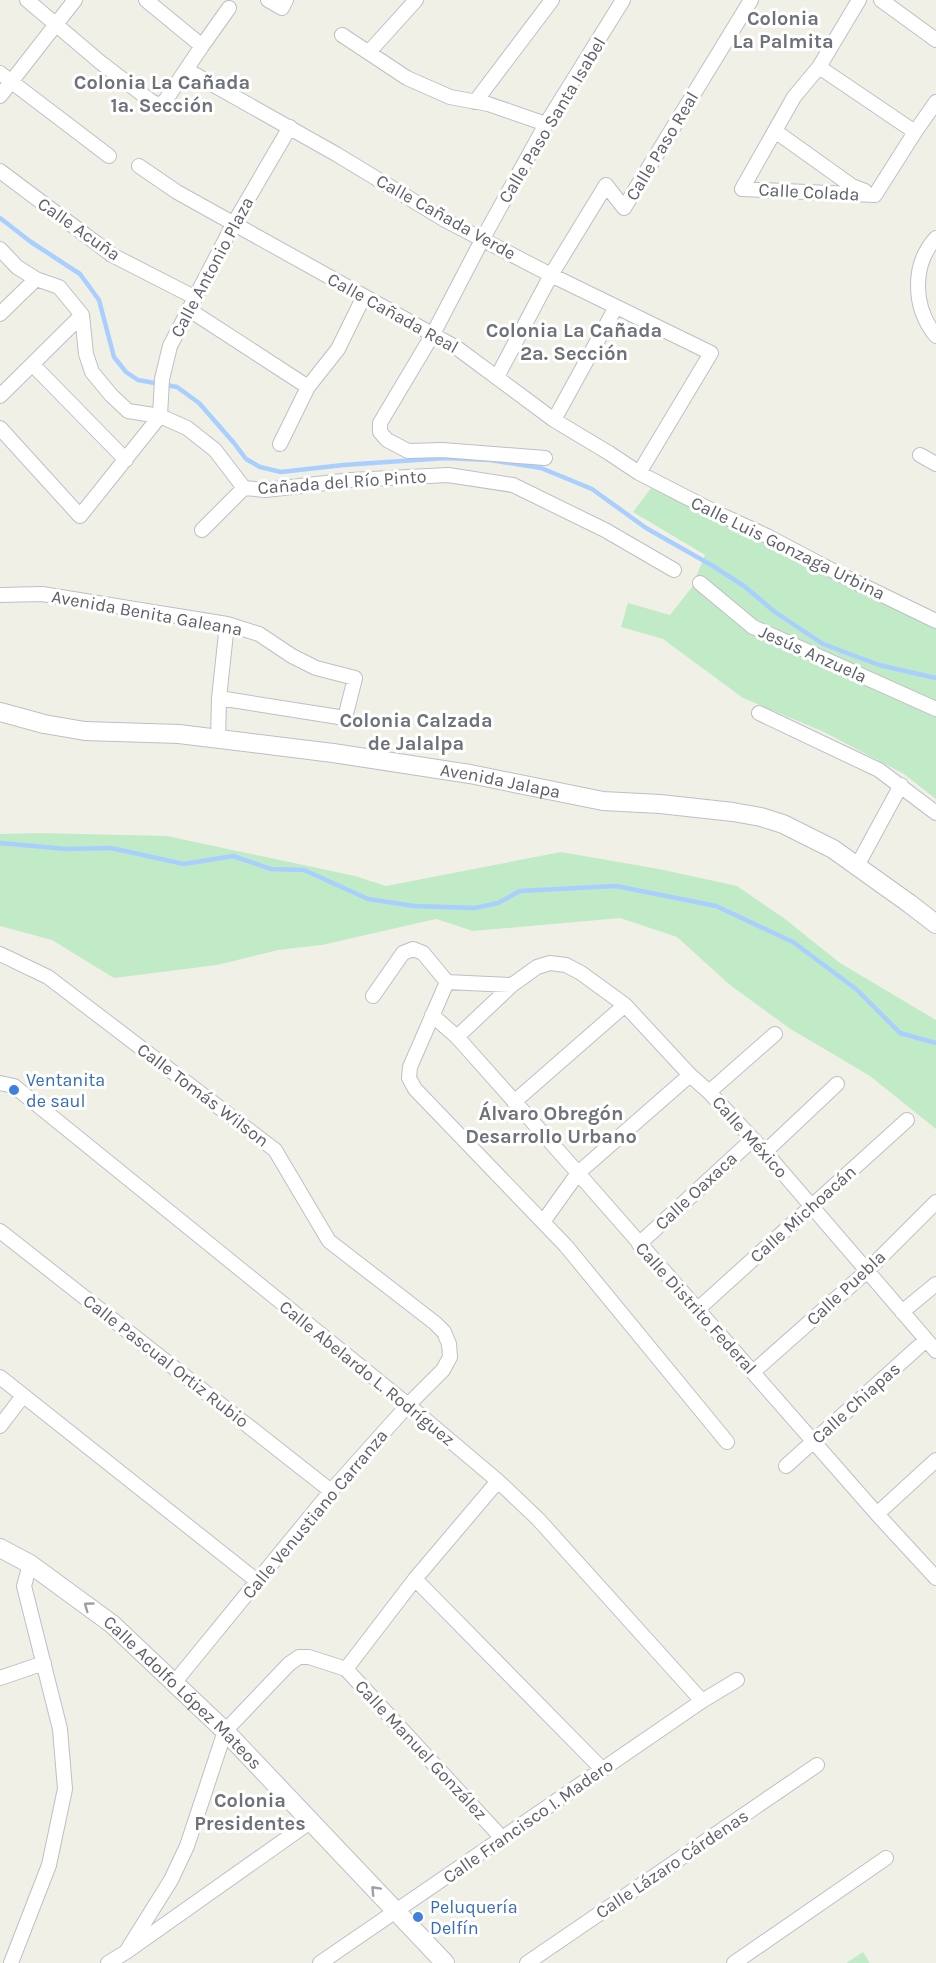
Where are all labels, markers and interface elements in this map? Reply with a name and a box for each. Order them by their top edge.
district label: Colonia La Palmita [732,7,834,53]
street label: Calle Paso Santa Isabel [494,33,610,207]
district label: Colonia La Cañada 1a. Sección [74,71,250,117]
street label: Calle Paso Real [621,88,703,204]
street label: Calle Cañada Verde [372,169,520,265]
street label: Calle Colada [758,178,860,206]
street label: Calle Acuña [33,193,125,265]
street label: Calle Antonio Plaza [166,193,258,341]
street label: Calle Cañada Real [324,268,462,358]
district label: Colonia La Cañada 2a. Sección [486,319,662,365]
street label: Cañada del Río Pinto [257,465,427,499]
street label: Calle Luis Gonzaga Urbina [687,491,889,605]
street label: Avenida Benita Galeana [50,585,244,641]
street label: Jesús Anzuela [756,620,870,688]
district label: Colonia Calzada de Jalalpa [339,709,493,755]
street label: Avenida Jalapa [439,759,562,803]
street label: Calle Tomás Wilson [133,1038,273,1152]
place label: Ventanita de saul [26,1069,105,1112]
marker: Ventanita de saul [7,1083,21,1097]
street label: Calle México [707,1091,793,1183]
district label: Álvaro Obregón Desarrollo Urbano [465,1100,637,1148]
street label: Calle Oaxaca [650,1147,742,1235]
street label: Calle Michoacán [745,1161,861,1267]
street label: Calle Distrito Federal [631,1237,761,1379]
street label: Calle Puebla [802,1246,890,1330]
street label: Calle Pascual Ortiz Rubio [79,1289,253,1433]
street label: Calle Abelardo L. Rodríguez [275,1295,459,1451]
street label: Calle Chiapas [807,1357,905,1449]
street label: Calle Venustiano Carranza [238,1425,392,1603]
one-way arrow [83,1602,94,1613]
street label: Calle Adolfo López Mateos [99,1611,267,1774]
street label: Calle Manuel González [350,1675,492,1825]
street label: Calle Francisco I. Madero [439,1754,617,1888]
district label: Colonia Presidentes [194,1789,306,1835]
street label: Calle Lázaro Cárdenas [591,1805,753,1923]
one-way arrow [371,1887,382,1897]
place label: Peluquería Delfín [430,1896,518,1939]
marker: Peluquería Delfín [411,1910,425,1924]

